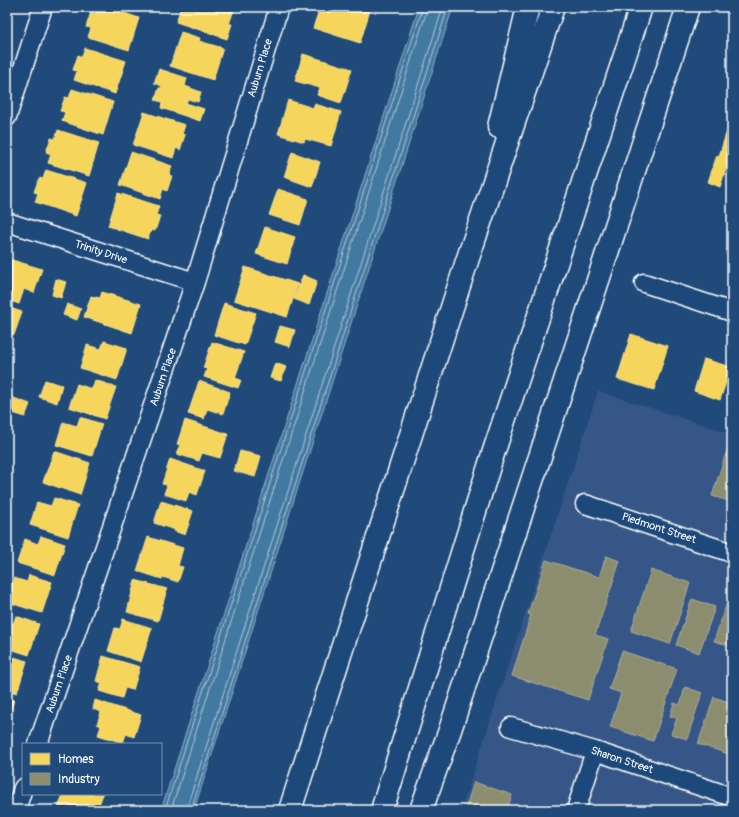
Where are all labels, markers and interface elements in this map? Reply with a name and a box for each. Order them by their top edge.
street label: Auburn Place [245,37,275,99]
street label: Trinity Drive [73,237,130,267]
street label: Auburn Place [147,346,179,408]
street label: Piedmont Street [620,510,698,546]
street label: Auburn Place [43,653,75,715]
legend [22,743,162,795]
street label: Sharon Street [589,744,655,776]
text: Homes [58,752,94,767]
text: Industry [58,772,100,787]

